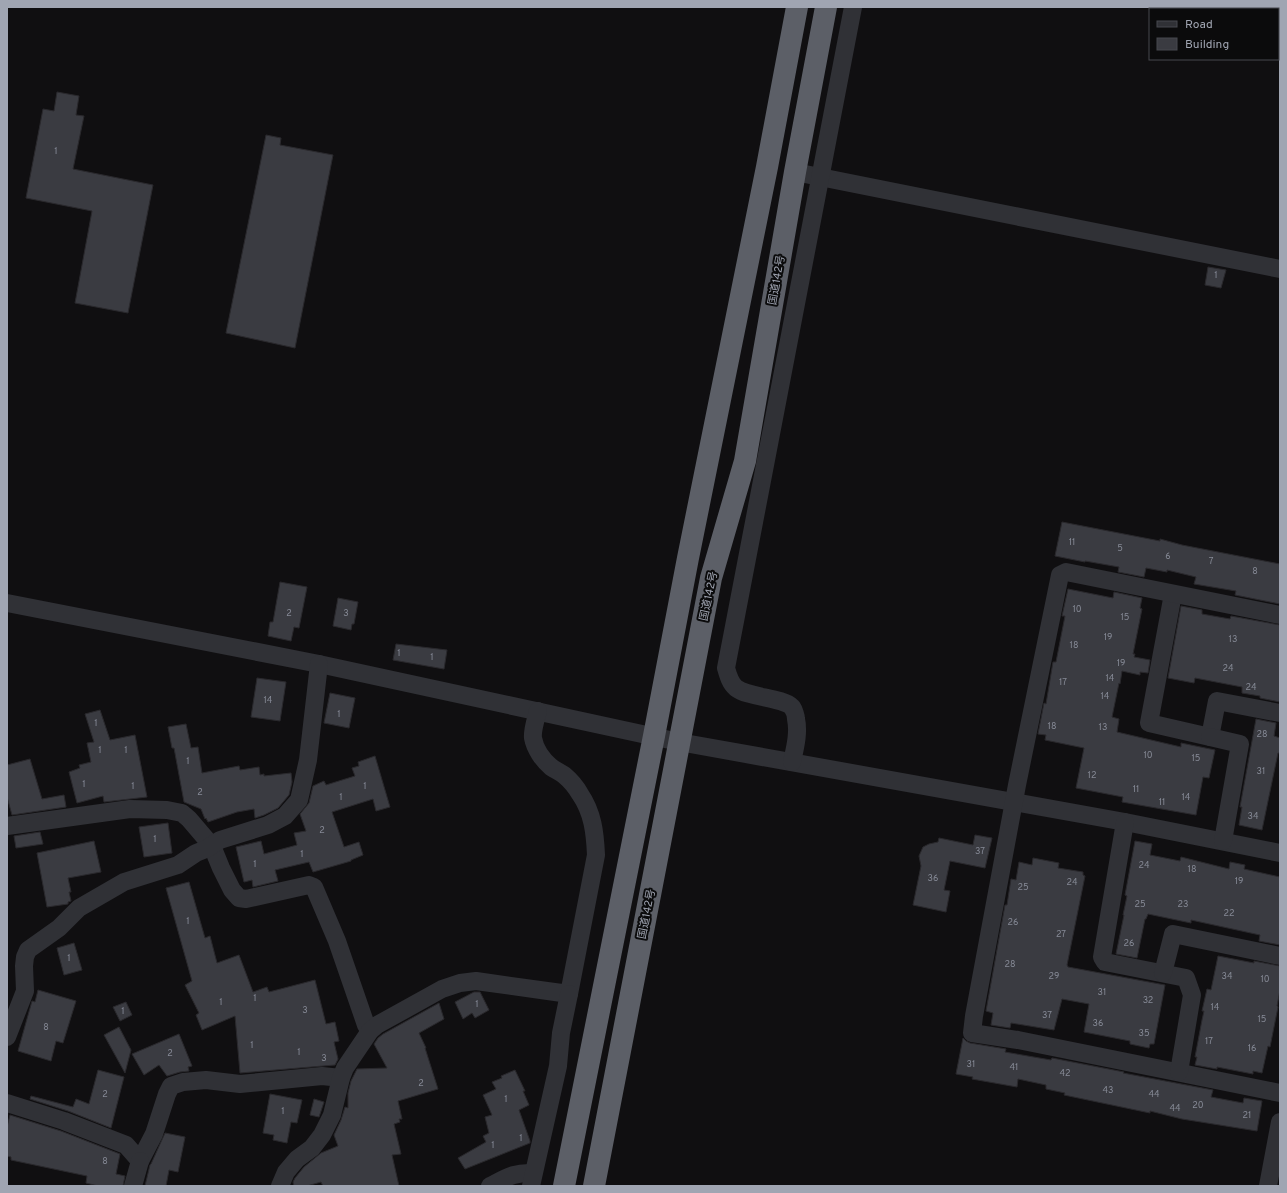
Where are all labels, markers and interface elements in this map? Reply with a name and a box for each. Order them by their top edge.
legend [1149,8,1279,60]
text: Road [1185,17,1213,33]
text: Building [1185,37,1229,53]
house number: 1 [54,146,58,157]
street label: 国道142号 [766,254,788,306]
house number: 1 [1214,270,1218,281]
house number: 11 [1069,537,1075,548]
house number: 5 [1117,543,1123,554]
house number: 6 [1165,551,1171,562]
house number: 7 [1209,556,1214,567]
house number: 8 [1252,566,1258,577]
street label: 国道142号 [697,570,721,622]
house number: 10 [1072,604,1082,615]
house number: 2 [286,608,292,619]
house number: 3 [343,608,349,619]
house number: 15 [1121,612,1129,623]
house number: 19 [1104,632,1112,643]
house number: 13 [1229,634,1237,645]
house number: 18 [1070,640,1078,651]
house number: 1 [397,648,401,659]
house number: 1 [430,652,434,663]
house number: 19 [1117,658,1125,669]
house number: 24 [1222,663,1234,674]
house number: 14 [1106,673,1115,684]
house number: 17 [1059,677,1067,688]
house number: 24 [1245,682,1257,693]
house number: 14 [1101,691,1110,702]
house number: 14 [264,695,273,706]
house number: 1 [337,709,341,720]
house number: 1 [94,718,98,729]
house number: 18 [1048,721,1056,732]
house number: 13 [1099,722,1107,733]
house number: 28 [1256,729,1268,740]
house number: 1 [98,745,102,756]
house number: 1 [124,745,128,756]
house number: 10 [1143,750,1153,761]
house number: 15 [1192,753,1200,764]
house number: 1 [186,756,190,767]
house number: 31 [1257,766,1265,777]
house number: 12 [1088,770,1096,781]
house number: 1 [82,779,86,790]
house number: 1 [131,781,135,792]
house number: 1 [363,781,367,792]
house number: 11 [1133,784,1139,795]
house number: 2 [197,787,203,798]
house number: 1 [339,792,343,803]
house number: 14 [1182,792,1191,803]
house number: 11 [1159,797,1165,808]
house number: 34 [1247,811,1259,822]
house number: 2 [319,825,325,836]
house number: 1 [153,834,157,845]
house number: 37 [975,846,985,857]
house number: 1 [300,849,304,860]
house number: 1 [253,859,257,870]
house number: 24 [1138,860,1150,871]
house number: 18 [1188,864,1196,875]
house number: 36 [928,873,938,884]
house number: 19 [1235,876,1243,887]
house number: 24 [1066,877,1078,888]
house number: 25 [1017,882,1029,893]
street label: 国道142号 [635,888,659,940]
house number: 25 [1134,899,1146,910]
house number: 23 [1178,899,1188,910]
house number: 22 [1223,908,1235,919]
house number: 1 [186,916,190,927]
house number: 26 [1008,917,1018,928]
house number: 27 [1056,929,1066,940]
house number: 26 [1124,938,1134,949]
house number: 1 [67,953,71,964]
house number: 28 [1004,959,1016,970]
house number: 29 [1049,971,1059,982]
house number: 34 [1221,971,1233,982]
house number: 10 [1260,974,1270,985]
house number: 31 [1098,987,1106,998]
house number: 1 [253,993,257,1004]
house number: 32 [1143,995,1153,1006]
house number: 1 [219,997,223,1008]
house number: 1 [475,999,479,1010]
house number: 14 [1211,1002,1220,1013]
house number: 3 [302,1005,308,1016]
house number: 1 [121,1006,125,1017]
house number: 37 [1042,1010,1052,1021]
house number: 15 [1258,1014,1266,1025]
house number: 36 [1093,1018,1103,1029]
house number: 8 [43,1022,49,1033]
house number: 35 [1138,1028,1150,1039]
house number: 17 [1205,1036,1213,1047]
house number: 1 [250,1040,254,1051]
house number: 16 [1248,1043,1256,1054]
house number: 1 [297,1047,301,1058]
house number: 2 [167,1048,173,1059]
house number: 3 [321,1053,327,1064]
house number: 31 [967,1059,975,1070]
house number: 41 [1010,1062,1018,1073]
house number: 42 [1059,1068,1071,1079]
house number: 2 [418,1078,424,1089]
house number: 43 [1102,1085,1114,1096]
house number: 2 [102,1089,108,1100]
house number: 44 [1148,1089,1160,1100]
house number: 1 [504,1094,508,1105]
house number: 20 [1192,1100,1204,1111]
house number: 44 [1169,1103,1181,1114]
house number: 1 [281,1106,285,1117]
house number: 21 [1243,1110,1251,1121]
house number: 1 [519,1133,523,1144]
house number: 1 [491,1140,495,1151]
house number: 8 [102,1156,108,1167]

